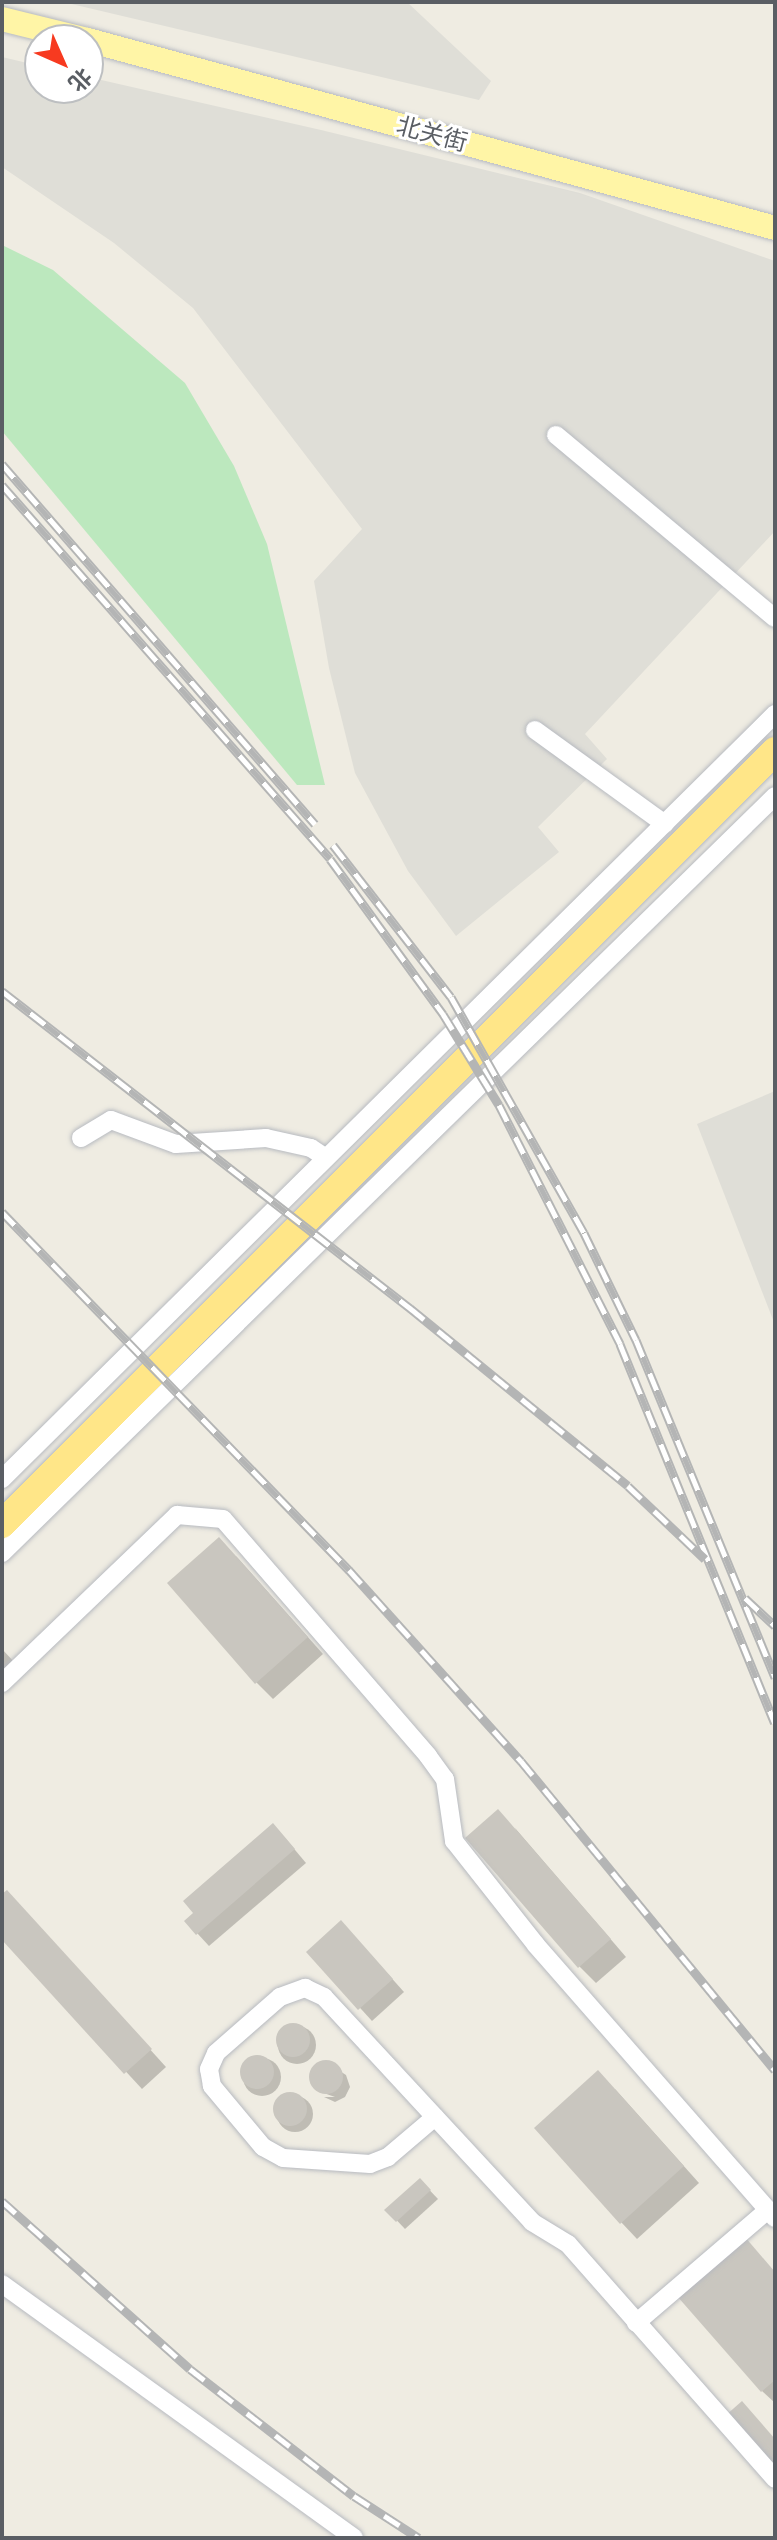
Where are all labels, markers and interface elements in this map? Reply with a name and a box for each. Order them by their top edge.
north arrow [24,24,104,104]
text: 北 [61,61,99,99]
street label: 北关街 [393,111,471,157]

